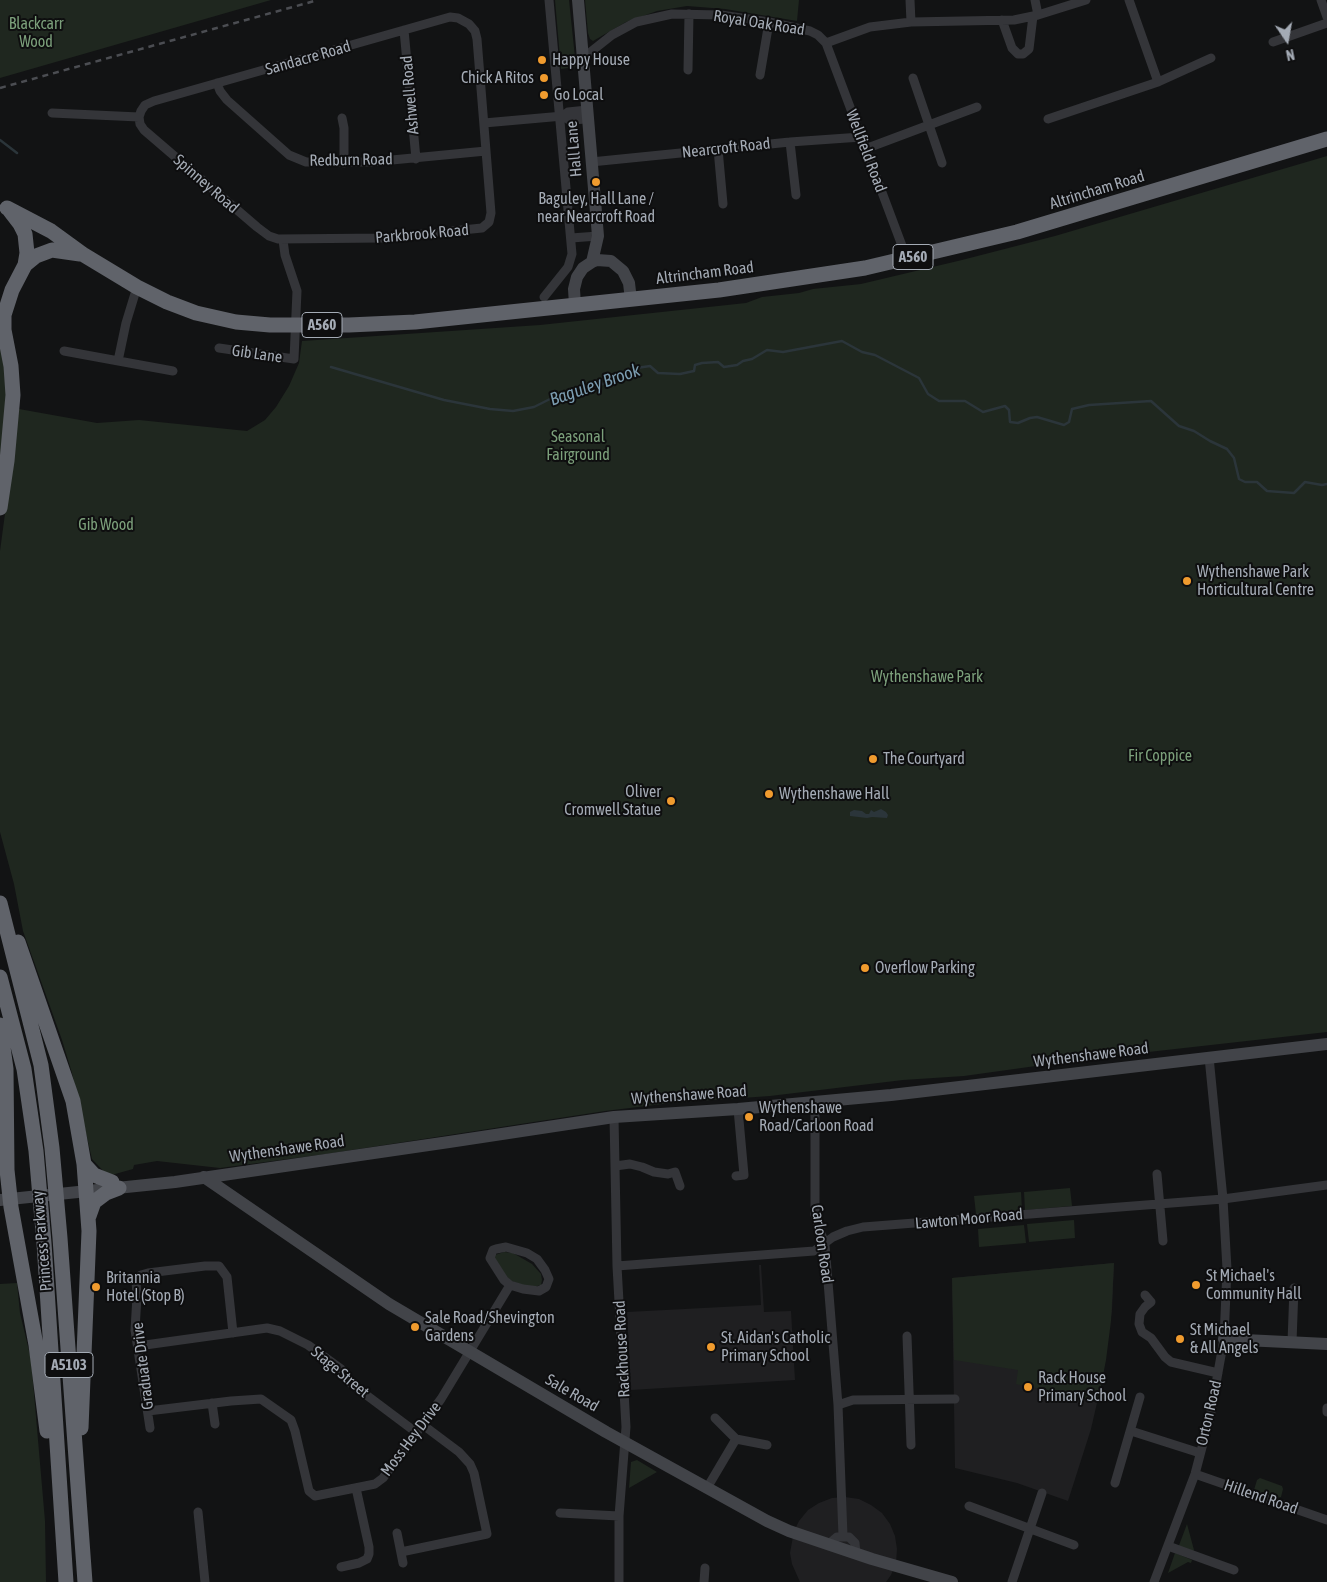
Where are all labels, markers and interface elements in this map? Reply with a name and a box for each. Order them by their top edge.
street label: Royal Oak Road [712,6,806,40]
park label: Blackcarr Wood [9,14,63,52]
north arrow [1262,15,1312,65]
street label: Sandacre Road [263,37,353,79]
text: N [1284,46,1296,63]
place label: Happy House [552,50,630,70]
marker: Happy House [536,54,548,66]
street label: Ashwell Road [397,55,423,135]
place label: Chick A Ritos [461,68,534,88]
marker: Chick A Ritos [538,72,550,84]
place label: Go Local [554,85,604,105]
marker: Go Local [538,89,550,101]
street label: Wellfield Road [842,107,890,195]
street label: Hall Lane [562,120,586,178]
street label: Nearcroft Road [681,134,771,162]
street label: Redburn Road [309,150,393,170]
street label: Spinney Road [170,151,242,217]
street label: Altrincham Road [1047,166,1147,214]
marker: Baguley, Hall Lane / near Nearcroft Road [590,176,602,188]
place label: Baguley, Hall Lane / near Nearcroft Road [537,189,655,227]
street label: Parkbrook Road [374,220,470,248]
road number: A560 [893,244,933,270]
street label: Altrincham Road [655,257,755,289]
road number: A560 [302,312,342,338]
street label: Gib Lane [231,341,283,367]
water label: Baguley Brook [547,359,643,411]
park label: Seasonal Fairground [546,427,610,465]
park label: Gib Wood [78,515,134,535]
place label: Wythenshawe Park Horticultural Centre [1197,562,1314,600]
marker: Wythenshawe Park Horticultural Centre [1181,575,1193,587]
park label: Wythenshawe Park [871,667,983,687]
park label: Fir Coppice [1128,746,1192,766]
place label: The Courtyard [883,749,965,769]
marker: The Courtyard [867,753,879,765]
place label: Oliver Cromwell Statue [564,782,661,820]
place label: Wythenshawe Hall [779,784,889,804]
marker: Wythenshawe Hall [763,788,775,800]
marker: Oliver Cromwell Statue [665,795,677,807]
place label: Overflow Parking [875,958,975,978]
marker: Overflow Parking [859,962,871,974]
street label: Wythenshawe Road [1032,1038,1150,1072]
street label: Wythenshawe Road [631,1081,747,1109]
place label: Wythenshawe Road/Carloon Road [759,1098,874,1136]
marker: Wythenshawe Road/Carloon Road [743,1111,755,1123]
street label: Wythenshawe Road [228,1131,346,1167]
street label: Princess Parkway [28,1190,56,1292]
street label: Carloon Road [807,1204,837,1284]
street label: Lawton Moor Road [914,1205,1024,1233]
place label: St Michael's Community Hall [1206,1266,1302,1304]
place label: Britannia Hotel (Stop B) [106,1268,185,1306]
marker: St Michael's Community Hall [1190,1279,1202,1291]
marker: Britannia Hotel (Stop B) [90,1281,102,1293]
street label: Rackhouse Road [610,1300,634,1398]
place label: Sale Road/Shevington Gardens [425,1308,555,1346]
place label: St Michael & All Angels [1190,1320,1258,1358]
street label: Graduate Drive [128,1321,158,1411]
marker: Sale Road/Shevington Gardens [409,1321,421,1333]
place label: St. Aidan's Catholic Primary School [721,1328,830,1366]
marker: St Michael & All Angels [1174,1333,1186,1345]
marker: St. Aidan's Catholic Primary School [705,1341,717,1353]
street label: Stage Street [307,1342,373,1402]
road number: A5103 [45,1352,93,1378]
place label: Rack House Primary School [1038,1368,1126,1406]
street label: Sale Road [542,1370,602,1416]
street label: Orton Road [1192,1379,1226,1447]
marker: Rack House Primary School [1022,1381,1034,1393]
street label: Moss Hey Drive [377,1398,445,1480]
street label: Hillend Road [1222,1475,1300,1519]

